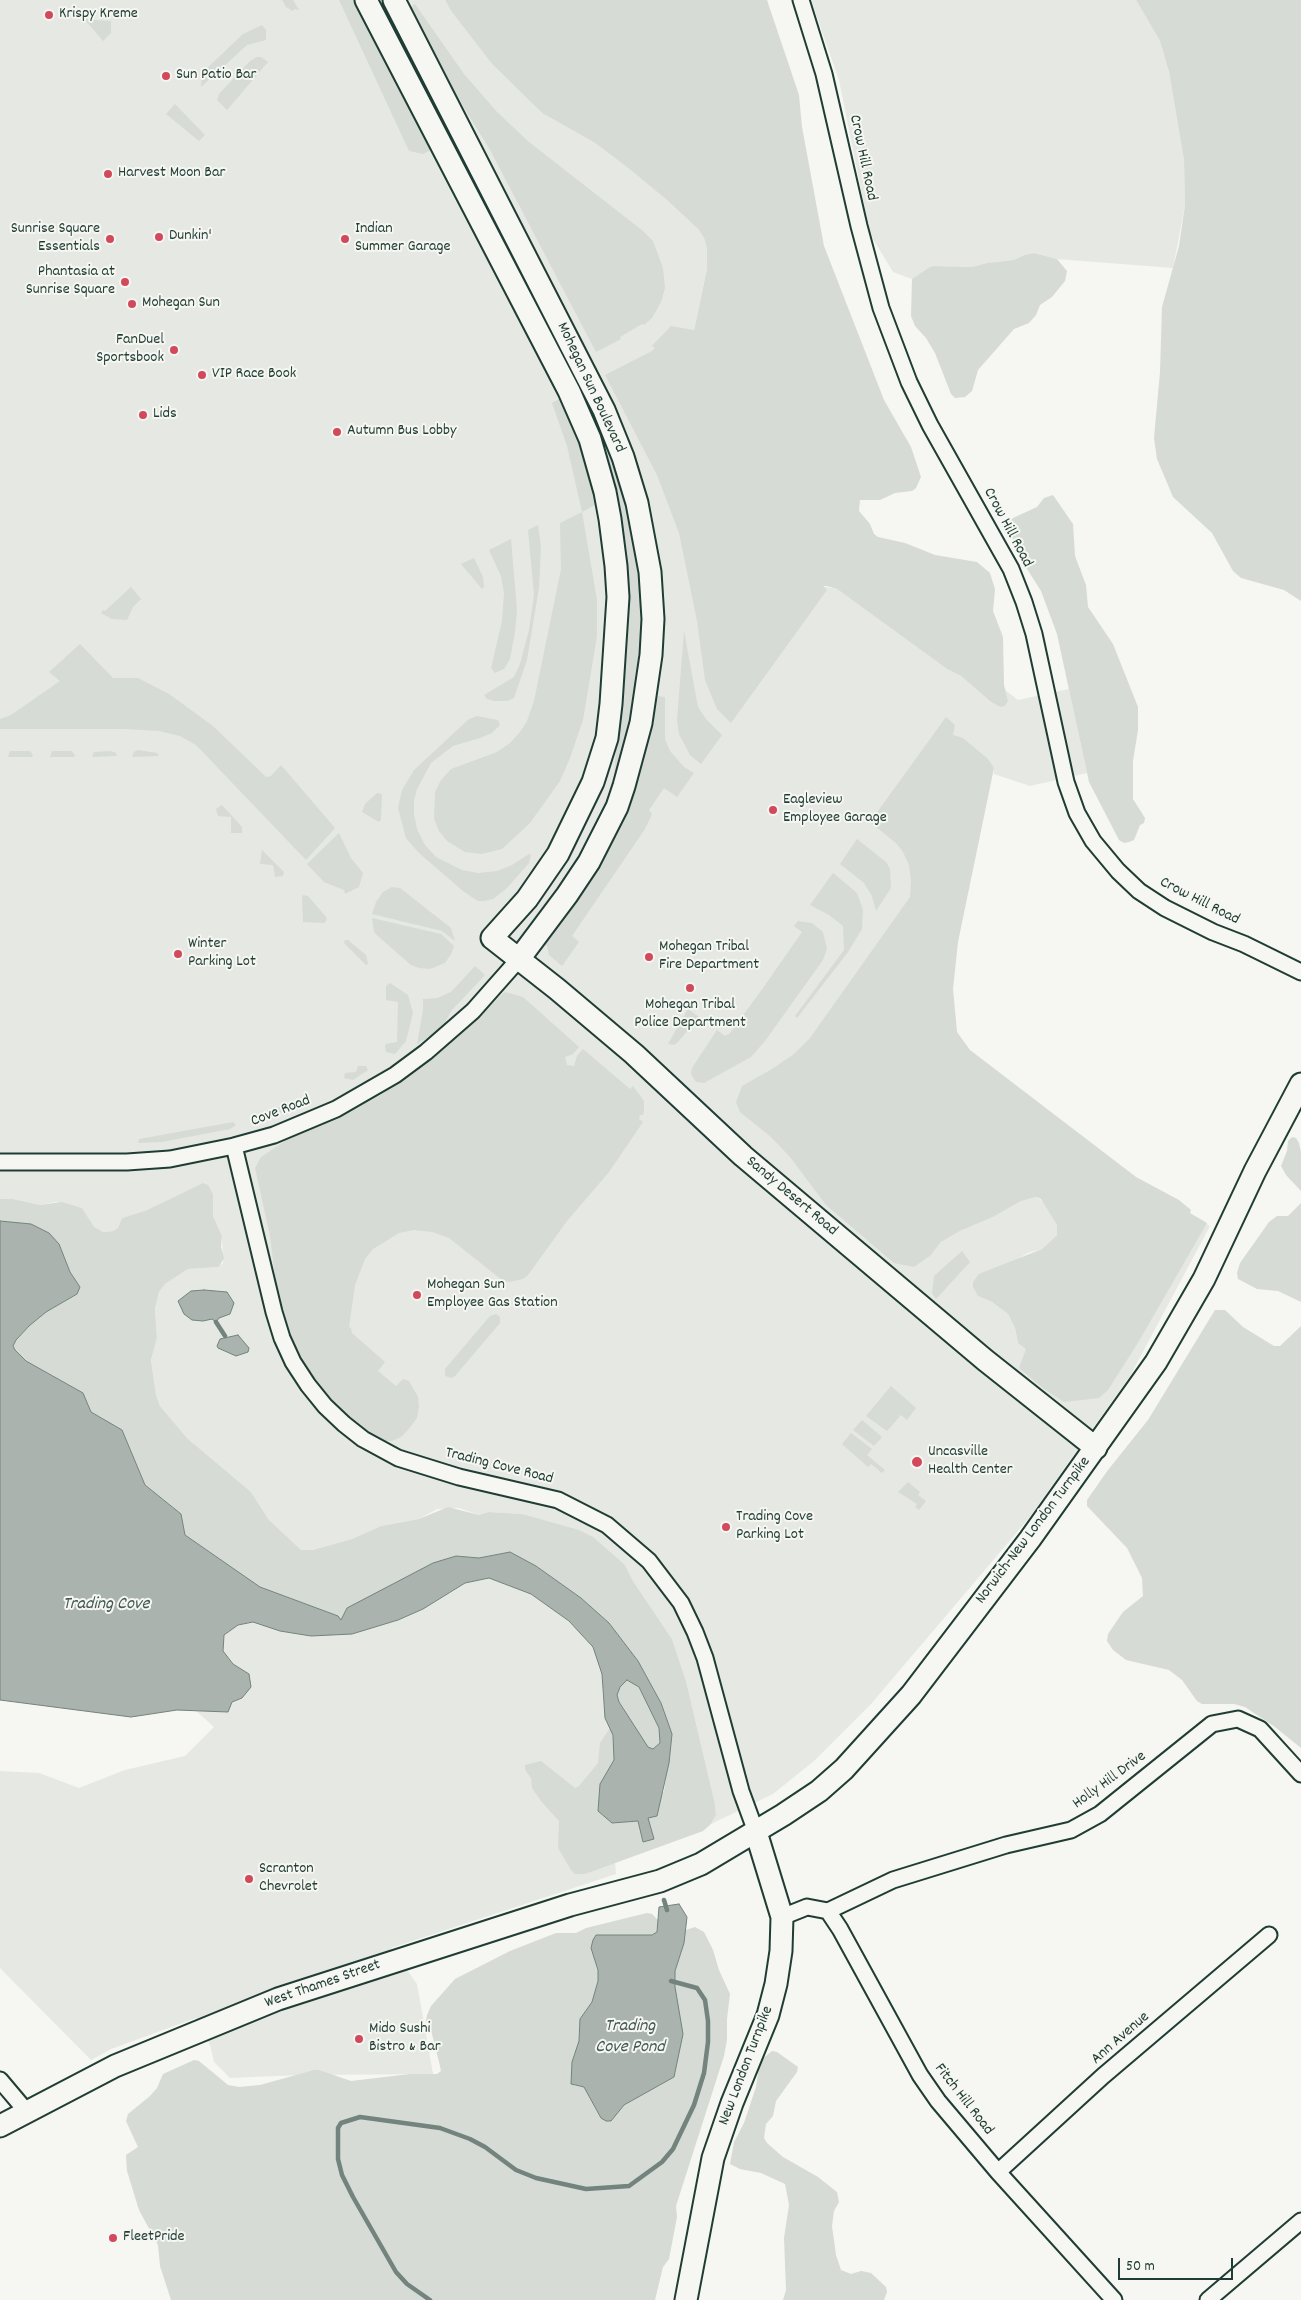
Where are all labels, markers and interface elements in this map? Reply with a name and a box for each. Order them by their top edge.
place label: Krispy Kreme [59,5,138,25]
marker: Krispy Kreme [43,9,55,21]
place label: Sun Patio Bar [176,66,256,86]
marker: Sun Patio Bar [160,70,172,82]
street label: Crow Hill Road [844,113,880,203]
place label: Harvest Moon Bar [118,164,225,184]
marker: Harvest Moon Bar [102,168,114,180]
place label: Sunrise Square Essentials [11,220,100,258]
place label: Indian Summer Garage [355,220,451,258]
place label: Dunkin' [169,227,212,247]
marker: Dunkin' [153,231,165,243]
marker: Sunrise Square Essentials [104,233,116,245]
marker: Indian Summer Garage [339,233,351,245]
place label: Phantasia at Sunrise Square [26,263,115,301]
marker: Phantasia at Sunrise Square [119,276,131,288]
place label: Mohegan Sun [142,294,220,314]
marker: Mohegan Sun [126,298,138,310]
street label: Mohegan Sun Boulevard [551,320,629,456]
place label: FanDuel Sportsbook [96,331,164,369]
marker: FanDuel Sportsbook [168,344,180,356]
place label: VIP Race Book [212,365,296,385]
marker: VIP Race Book [196,369,208,381]
place label: Lids [153,405,177,425]
marker: Lids [137,409,149,421]
place label: Autumn Bus Lobby [347,422,456,442]
marker: Autumn Bus Lobby [331,426,343,438]
street label: Crow Hill Road [978,485,1036,571]
place label: Eagleview Employee Garage [783,791,887,829]
marker: Eagleview Employee Garage [767,804,779,816]
street label: Crow Hill Road [1156,874,1242,930]
place label: Winter Parking Lot [188,935,256,973]
place label: Mohegan Tribal Fire Department [659,938,759,976]
marker: Winter Parking Lot [172,948,184,960]
marker: Mohegan Tribal Fire Department [643,951,655,963]
marker: Mohegan Tribal Police Department [684,982,696,994]
place label: Mohegan Tribal Police Department [634,996,746,1034]
street label: Cove Road [248,1092,314,1132]
street label: Sandy Desert Road [741,1153,841,1241]
place label: Mohegan Sun Employee Gas Station [427,1276,558,1314]
marker: Mohegan Sun Employee Gas Station [411,1289,423,1301]
place label: Uncasville Health Center [928,1443,1013,1481]
street label: Trading Cove Road [443,1444,555,1490]
street label: Norwich-New London Turnpike [972,1454,1096,1608]
marker: Uncasville Health Center [910,1455,924,1469]
place label: Trading Cove Parking Lot [736,1508,813,1546]
marker: Trading Cove Parking Lot [720,1521,732,1533]
water label: Trading Cove [63,1595,149,1617]
street label: Holly Hill Drive [1069,1748,1151,1814]
place label: Scranton Chevrolet [259,1860,318,1898]
marker: Scranton Chevrolet [243,1873,255,1885]
street label: West Thames Street [263,1956,383,2014]
street label: New London Turnpike [715,2004,779,2128]
street label: Ann Avenue [1088,2008,1154,2070]
water label: Trading Cove Pond [595,2017,665,2060]
place label: Mido Sushi Bistro & Bar [369,2020,441,2058]
marker: Mido Sushi Bistro & Bar [353,2033,365,2045]
street label: Fitch Hill Road [929,2060,997,2140]
place label: FleetPride [123,2228,185,2248]
marker: FleetPride [107,2232,119,2244]
scale bar [1121,2248,1236,2280]
text: 50 m [1126,2256,1155,2278]

